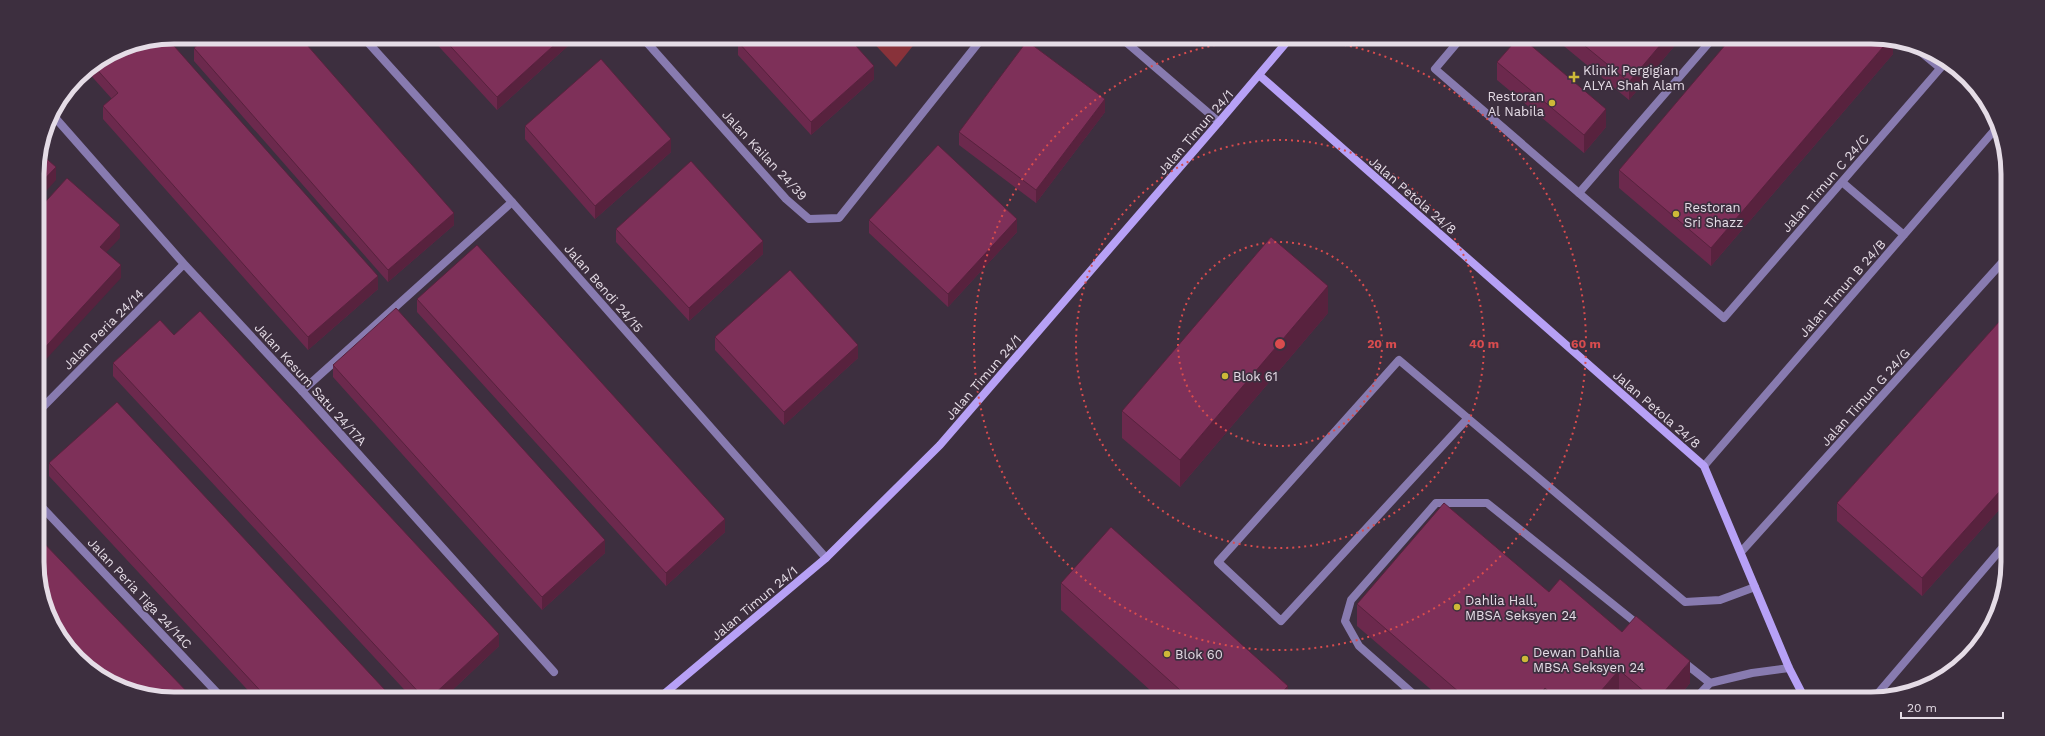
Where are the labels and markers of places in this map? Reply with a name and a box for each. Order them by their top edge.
place label: Klinik Pergigian ALYA Shah Alam [1583,63,1685,93]
marker: Klinik Pergigian ALYA Shah Alam [1568,71,1580,83]
place label: Restoran Al Nabila [1487,89,1545,119]
marker: Restoran Al Nabila [1547,98,1557,108]
place label: Restoran Sri Shazz [1684,200,1743,230]
marker: Restoran Sri Shazz [1671,209,1681,219]
centre of rings [1273,337,1287,351]
place label: Blok 61 [1233,369,1278,384]
marker: Blok 61 [1220,371,1230,381]
place label: Dahlia Hall, MBSA Seksyen 24 [1465,593,1577,623]
marker: Dahlia Hall, MBSA Seksyen 24 [1452,602,1462,612]
place label: Dewan Dahlia MBSA Seksyen 24 [1533,645,1645,675]
place label: Blok 60 [1175,647,1223,662]
marker: Blok 60 [1162,649,1172,659]
marker: Dewan Dahlia MBSA Seksyen 24 [1520,654,1530,664]

